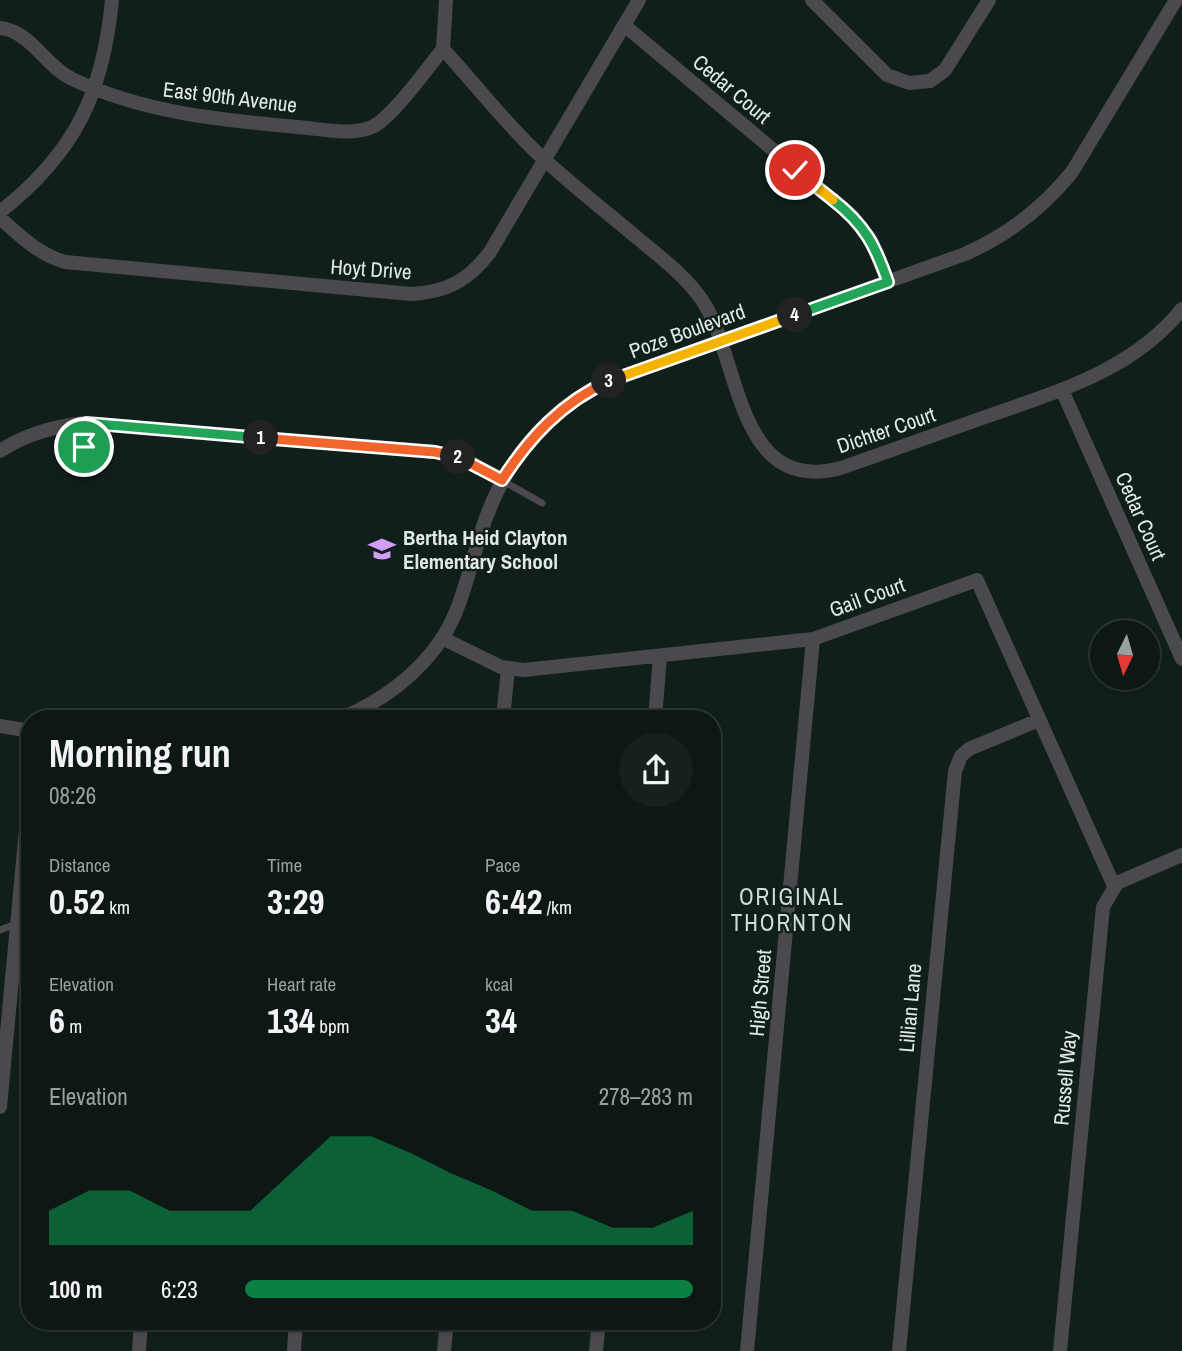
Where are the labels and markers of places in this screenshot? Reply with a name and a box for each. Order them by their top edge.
pin [765,140,825,200]
pin: 4 [778,298,812,332]
pin: 3 [592,364,626,398]
pin [54,417,114,477]
pin: 1 [244,420,278,456]
pin: 2 [440,440,476,475]
place label: Bertha Heid Clayton Elementary School [403,523,568,576]
school or university icon: Bertha Heid Clayton Elementary School [367,534,397,564]

